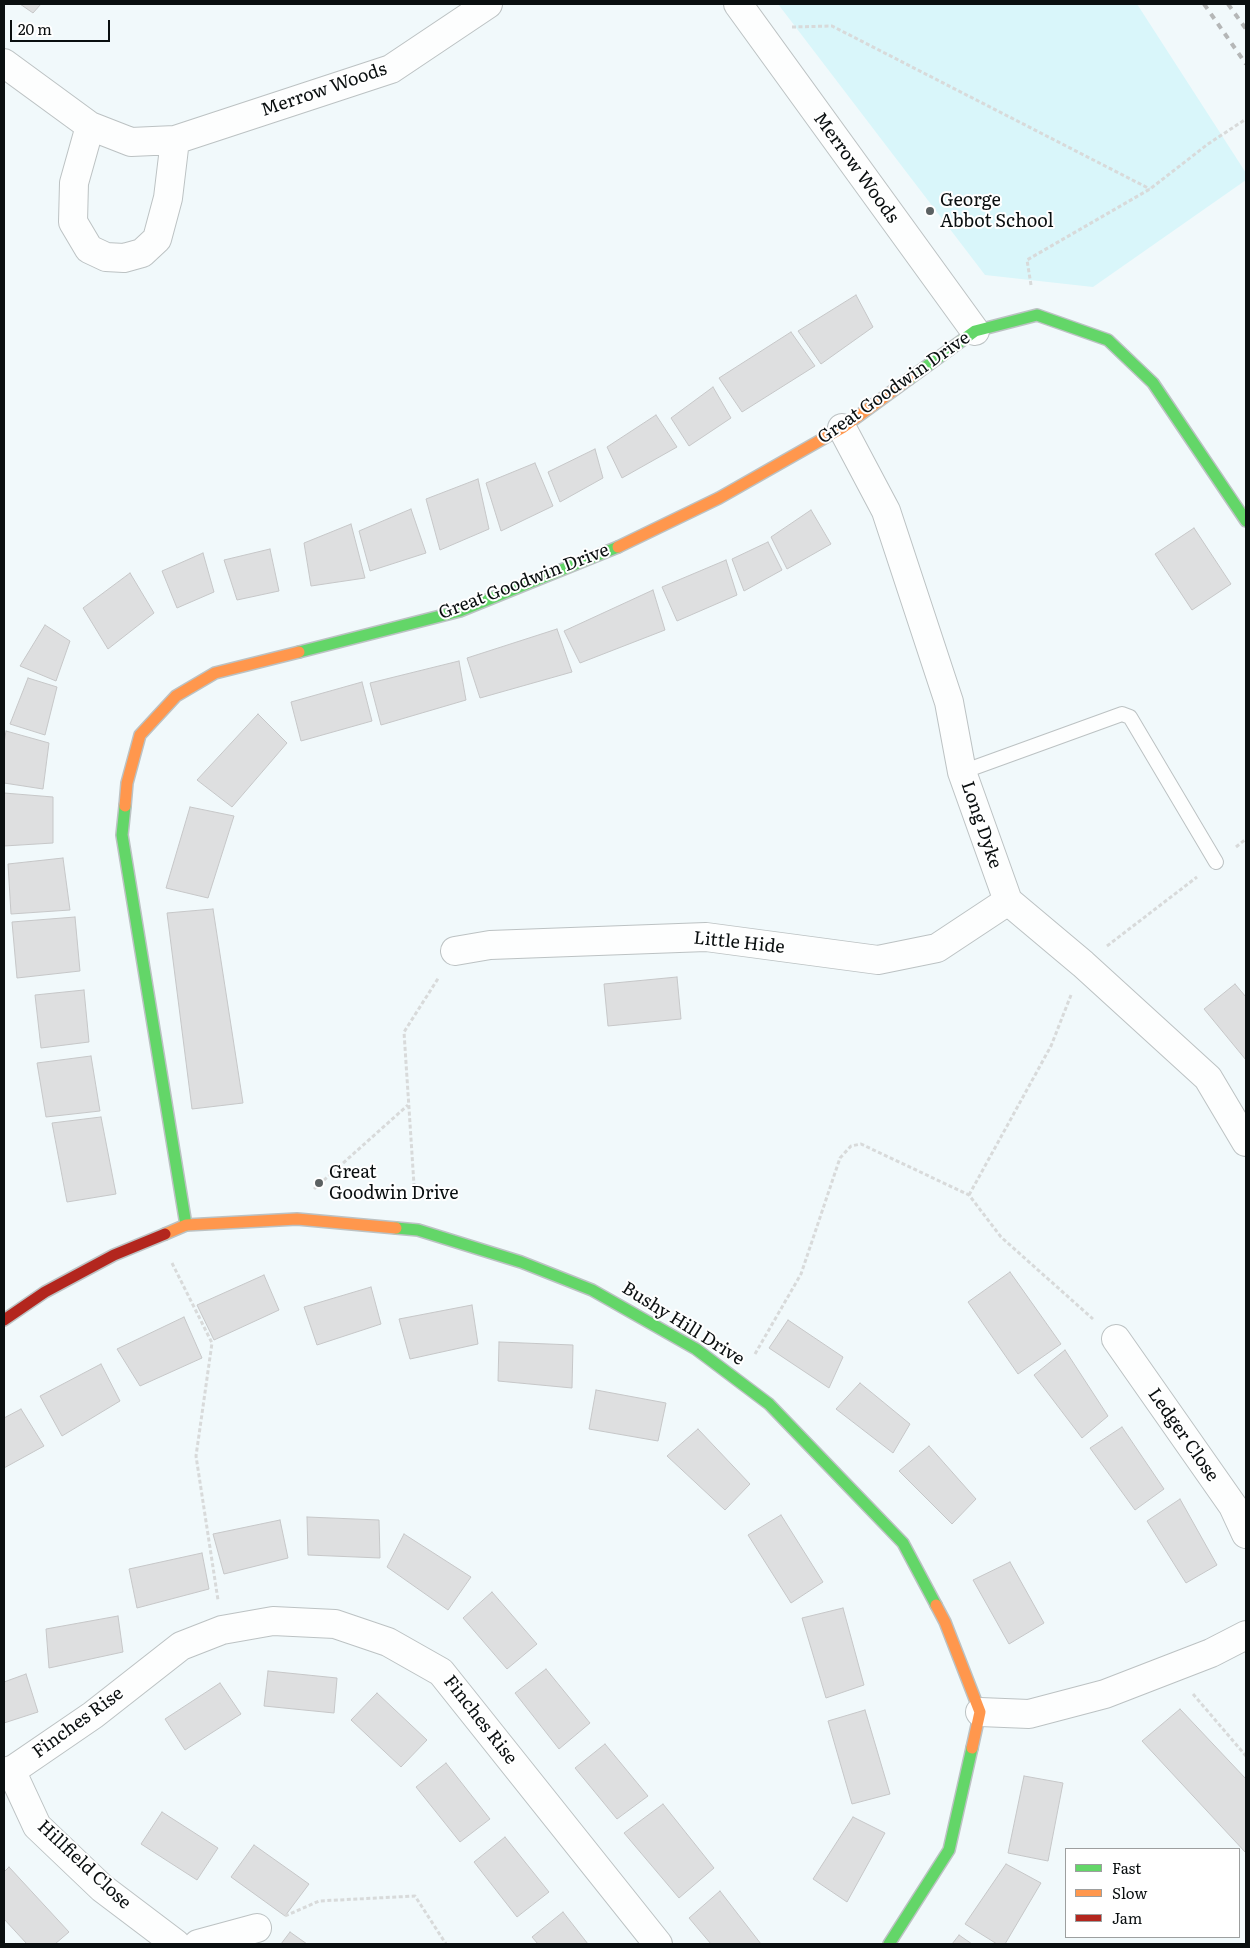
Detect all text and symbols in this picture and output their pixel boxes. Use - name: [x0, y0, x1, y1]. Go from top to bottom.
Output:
- scale bar: [12, 10, 112, 42]
- text: 20 m: [18, 17, 52, 40]
- street label: Merrow Woods: [258, 58, 390, 122]
- street label: Merrow Woods: [809, 108, 903, 228]
- place label: George Abbot School: [940, 190, 1054, 232]
- marker: George Abbot School: [924, 205, 936, 217]
- street label: Great Goodwin Drive: [814, 327, 974, 449]
- street label: Great Goodwin Drive: [436, 540, 612, 624]
- street label: Long Dyke: [956, 778, 1006, 872]
- street label: Little Hide: [692, 927, 786, 959]
- place label: Great Goodwin Drive: [329, 1162, 459, 1204]
- marker: Great Goodwin Drive: [313, 1177, 325, 1189]
- street label: Bushy Hill Drive: [618, 1278, 748, 1370]
- street label: Ledger Close: [1143, 1384, 1223, 1486]
- street label: Finches Rise: [439, 1671, 521, 1769]
- street label: Finches Rise: [28, 1683, 128, 1763]
- street label: Hillfield Close: [33, 1816, 135, 1914]
- legend: [1065, 1848, 1240, 1938]
- text: Fast: [1112, 1856, 1141, 1879]
- text: Slow: [1112, 1881, 1147, 1904]
- text: Jam: [1112, 1906, 1142, 1929]

